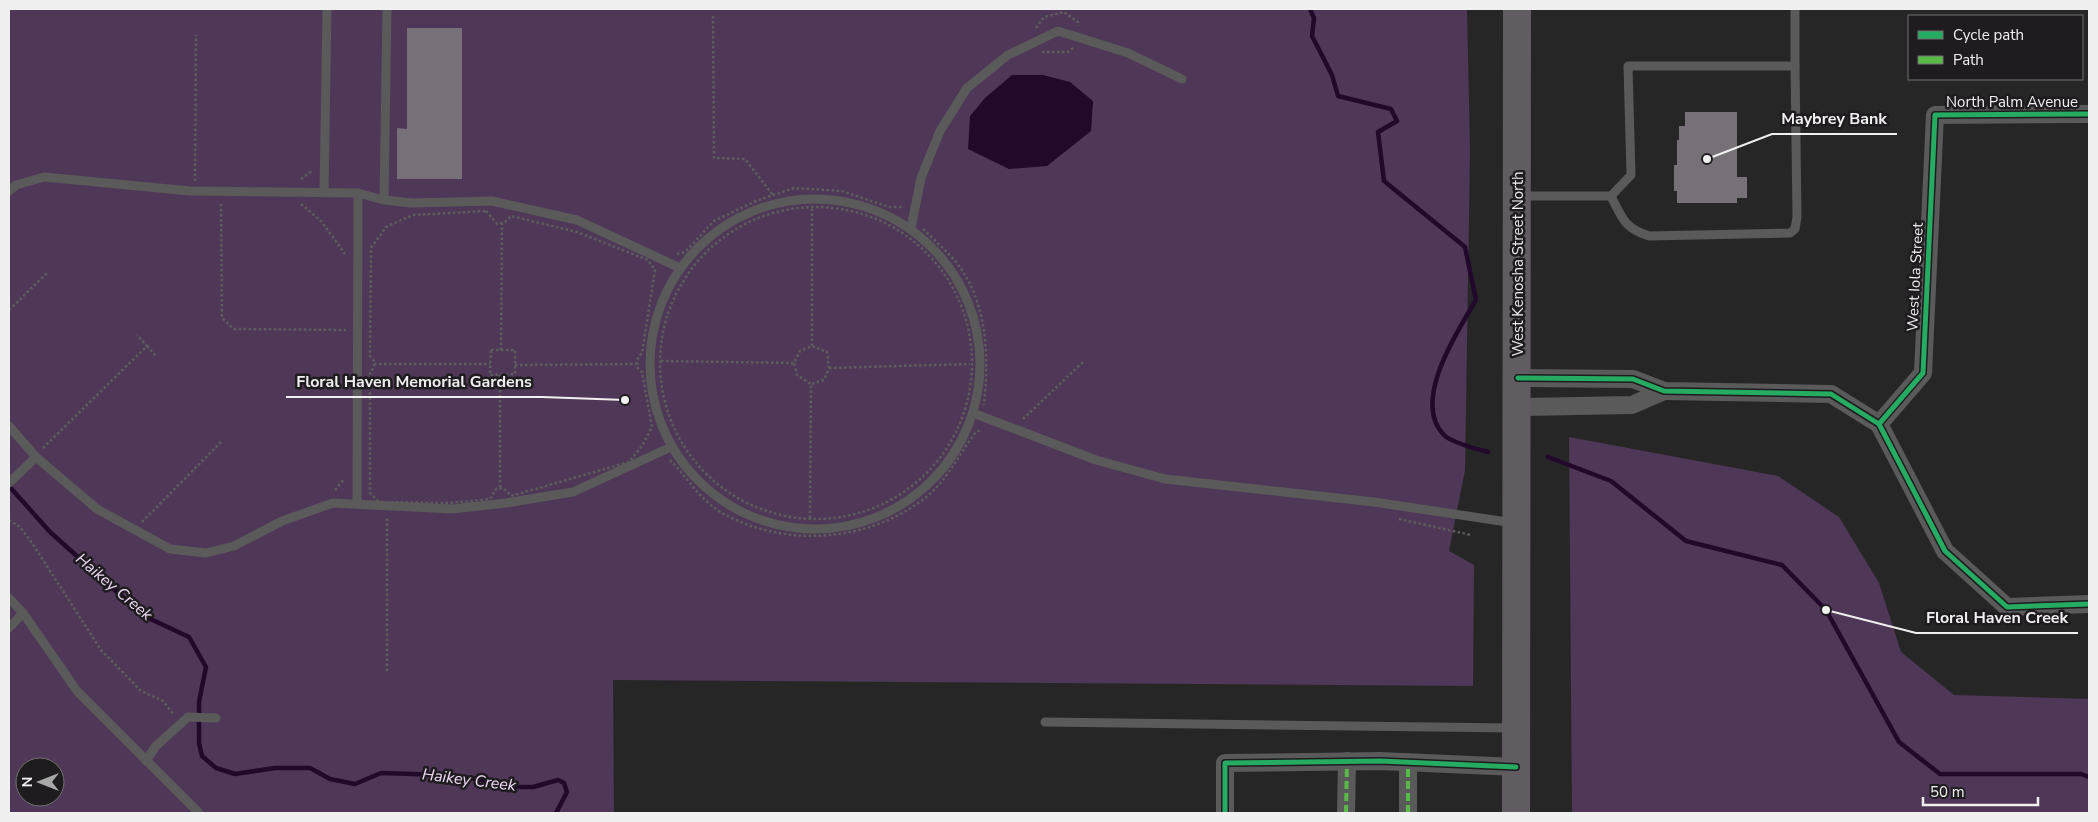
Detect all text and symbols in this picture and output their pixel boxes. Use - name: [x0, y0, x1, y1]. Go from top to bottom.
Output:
- legend: [1908, 15, 2083, 80]
- text: Cycle path: [1953, 25, 2024, 45]
- text: Path: [1953, 50, 1984, 70]
- street label: North Palm Avenue: [1946, 92, 2078, 112]
- callout: Maybrey Bank: [1772, 103, 1897, 134]
- text: Maybrey Bank: [1781, 108, 1887, 130]
- street label: West Kenosha Street North: [1508, 171, 1528, 357]
- street label: West Iola Street: [1902, 221, 1928, 332]
- callout: Floral Haven Memorial Gardens: [286, 366, 542, 397]
- text: Floral Haven Memorial Gardens: [296, 371, 532, 393]
- water label: Haikey Creek: [71, 548, 158, 626]
- callout: Floral Haven Creek: [1916, 602, 2078, 633]
- text: Floral Haven Creek: [1926, 607, 2069, 629]
- north arrow: [15, 757, 65, 807]
- water label: Haikey Creek: [421, 763, 518, 797]
- scale bar: [1923, 774, 2038, 806]
- text: N: [18, 777, 37, 787]
- text: 50 m: [1930, 782, 1965, 802]

